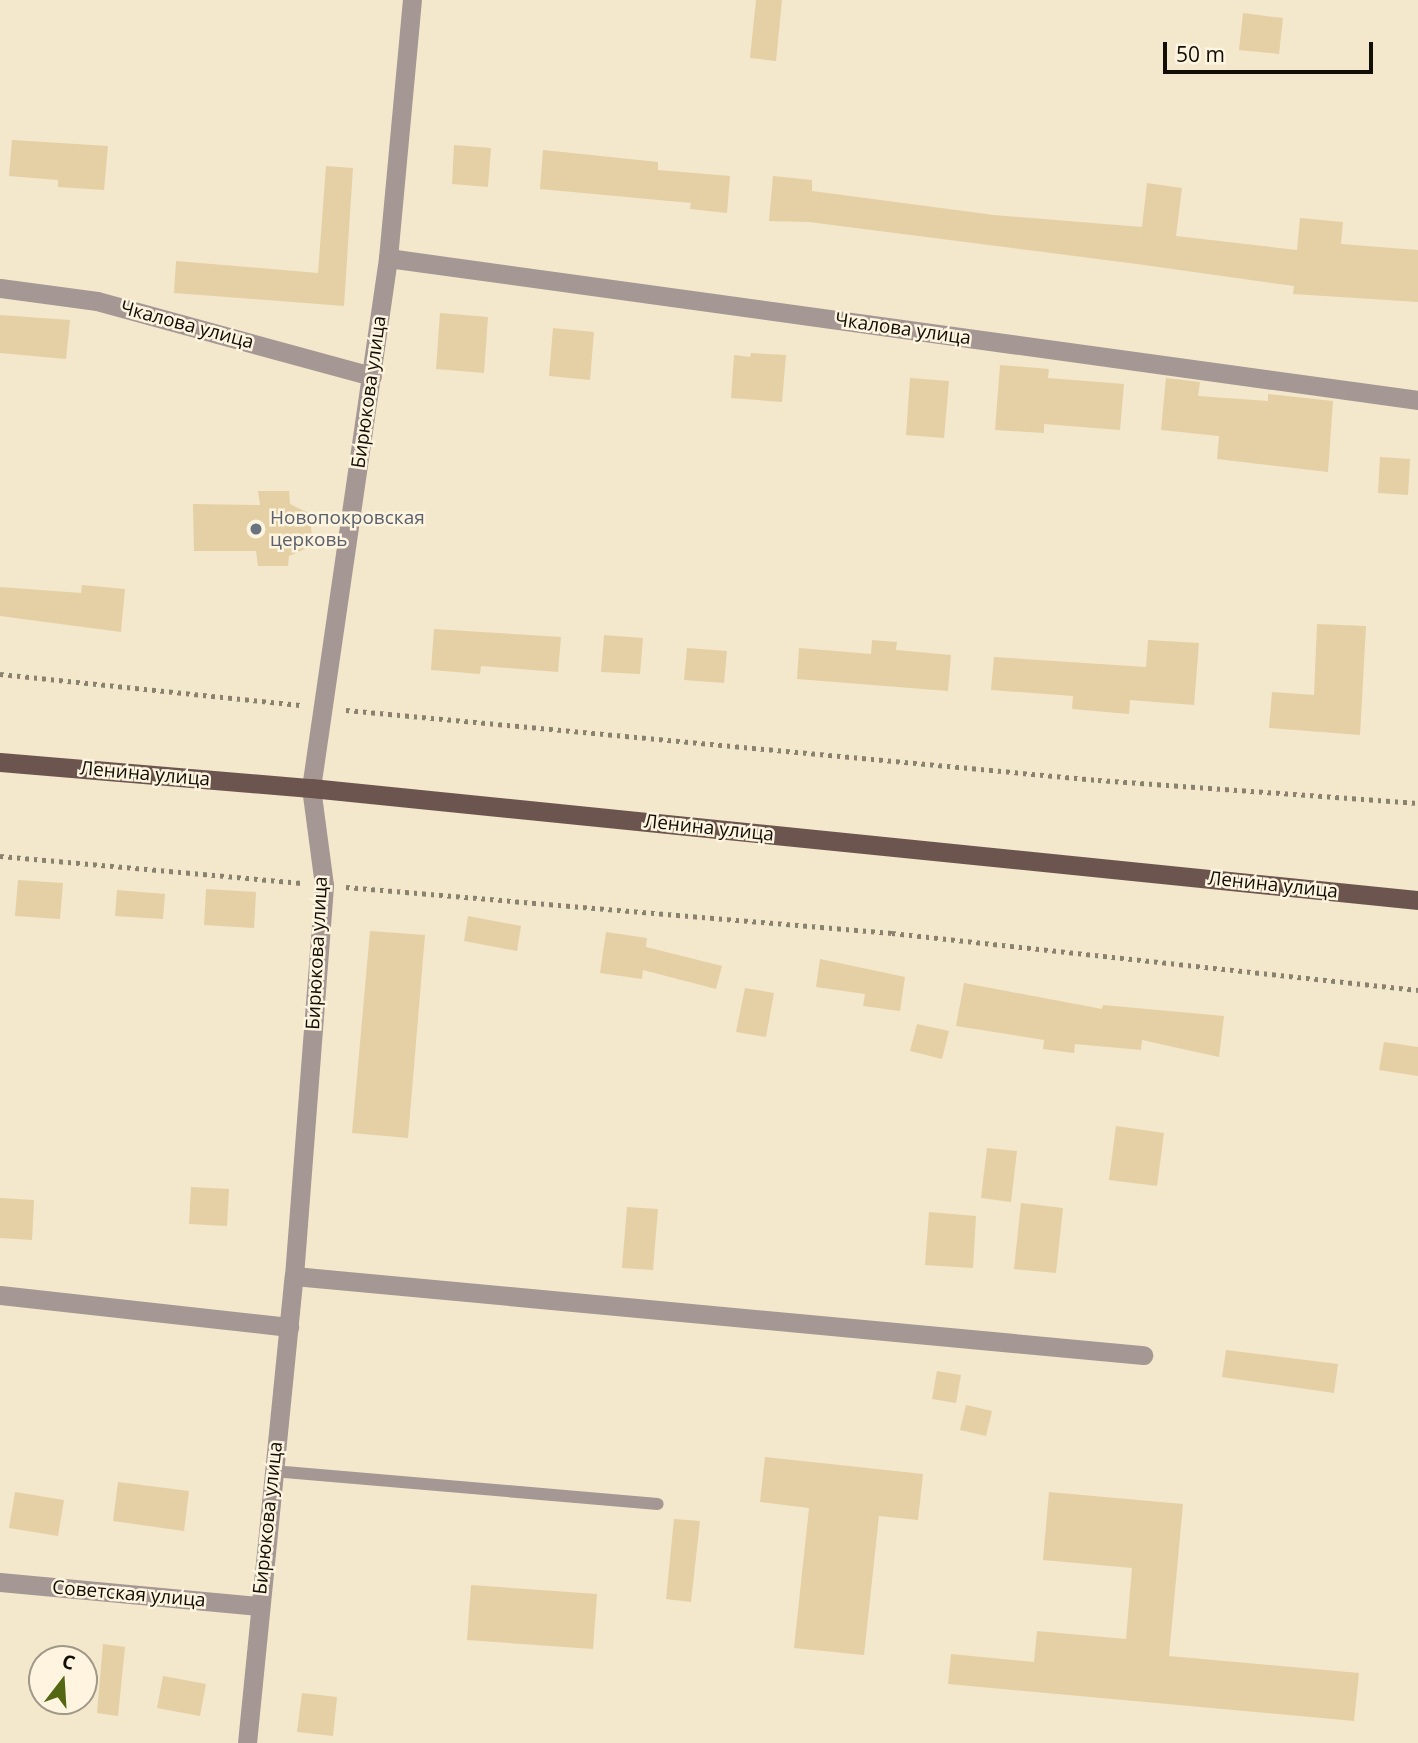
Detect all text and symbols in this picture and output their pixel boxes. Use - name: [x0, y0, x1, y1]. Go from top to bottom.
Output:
- scale bar: [1166, 28, 1376, 72]
- text: 50 m: [1176, 40, 1225, 68]
- street label: Чкалова улица: [118, 296, 256, 354]
- street label: Чкалова улица: [833, 308, 973, 350]
- street label: Бирюкова улица: [347, 314, 391, 470]
- place label: Новопокровская церковь: [270, 507, 425, 551]
- marker: Новопокровская церковь: [248, 521, 264, 537]
- street label: Ленина улица: [79, 757, 211, 791]
- street label: Ленина улица: [643, 810, 775, 846]
- street label: Ленина улица: [1207, 867, 1339, 903]
- street label: Бирюкова улица: [302, 876, 332, 1030]
- street label: Бирюкова улица: [249, 1440, 287, 1596]
- street label: Советская улица: [51, 1576, 207, 1612]
- north arrow: [28, 1645, 98, 1715]
- text: С: [59, 1648, 78, 1676]

